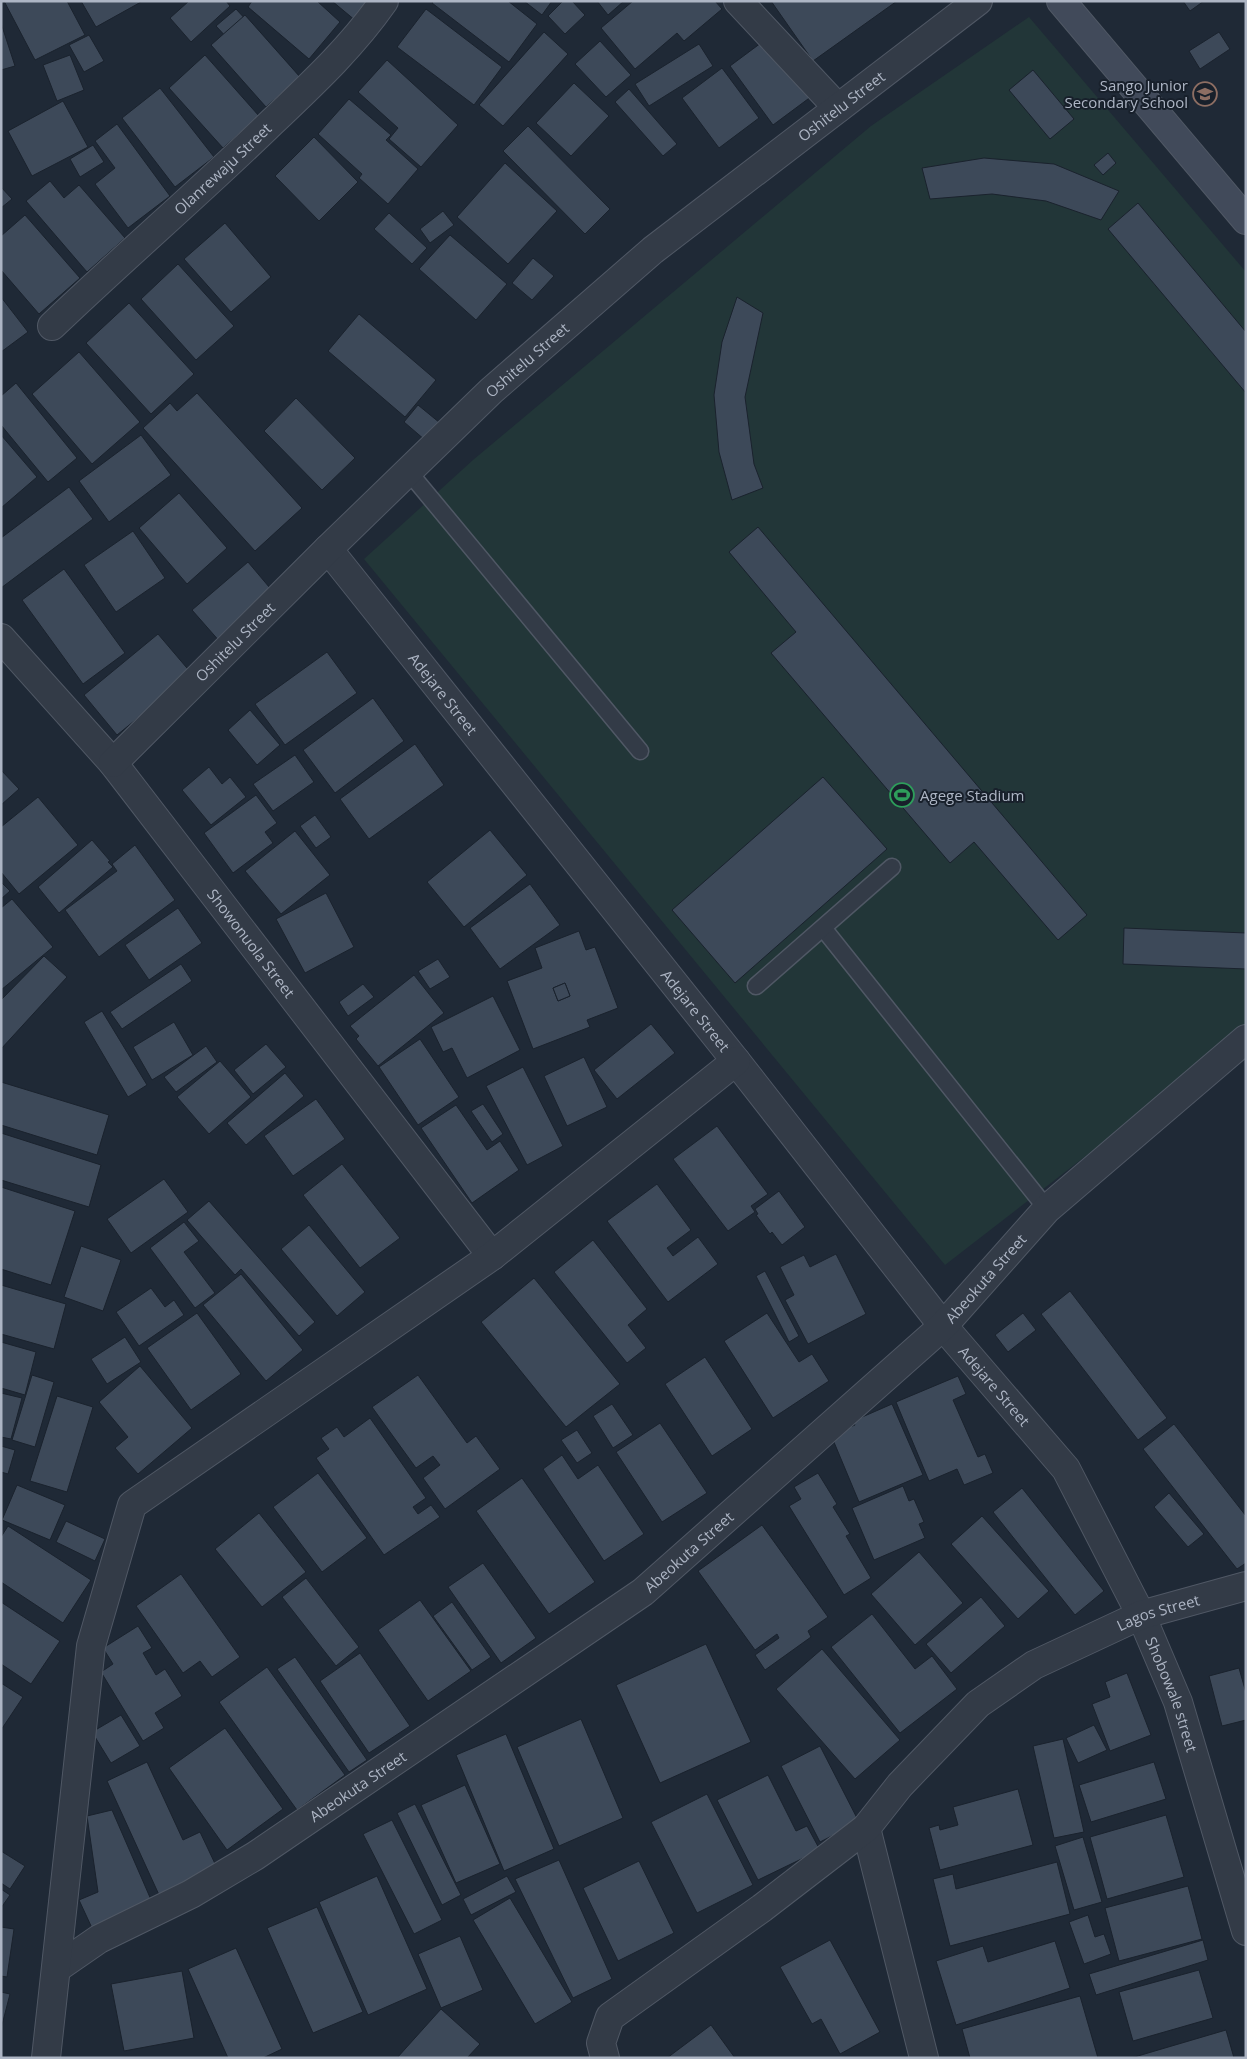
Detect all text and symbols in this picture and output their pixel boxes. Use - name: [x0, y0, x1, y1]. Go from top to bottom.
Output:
- street label: Oshitelu Street: [793, 66, 889, 146]
- place label: Sango Junior Secondary School: [1064, 75, 1188, 112]
- school or university icon: Sango Junior Secondary School: [1192, 81, 1218, 107]
- street label: Olanrewaju Street: [169, 118, 276, 219]
- street label: Oshitelu Street: [481, 318, 573, 402]
- street label: Oshitelu Street: [191, 598, 279, 686]
- street label: Adejare Street: [404, 648, 482, 739]
- sports icon: Agege Stadium: [889, 782, 915, 808]
- place label: Agege Stadium: [920, 785, 1024, 805]
- street label: Showonuola Street: [203, 884, 300, 1002]
- street label: Adejare Street: [657, 965, 735, 1056]
- street label: Abeokuta Street: [940, 1229, 1030, 1327]
- street label: Adejare Street: [954, 1342, 1035, 1430]
- street label: Abeokuta Street: [640, 1507, 737, 1597]
- street label: Lagos Street: [1113, 1589, 1202, 1635]
- street label: Shobowale street: [1141, 1634, 1202, 1754]
- street label: Abeokuta Street: [305, 1746, 410, 1826]

